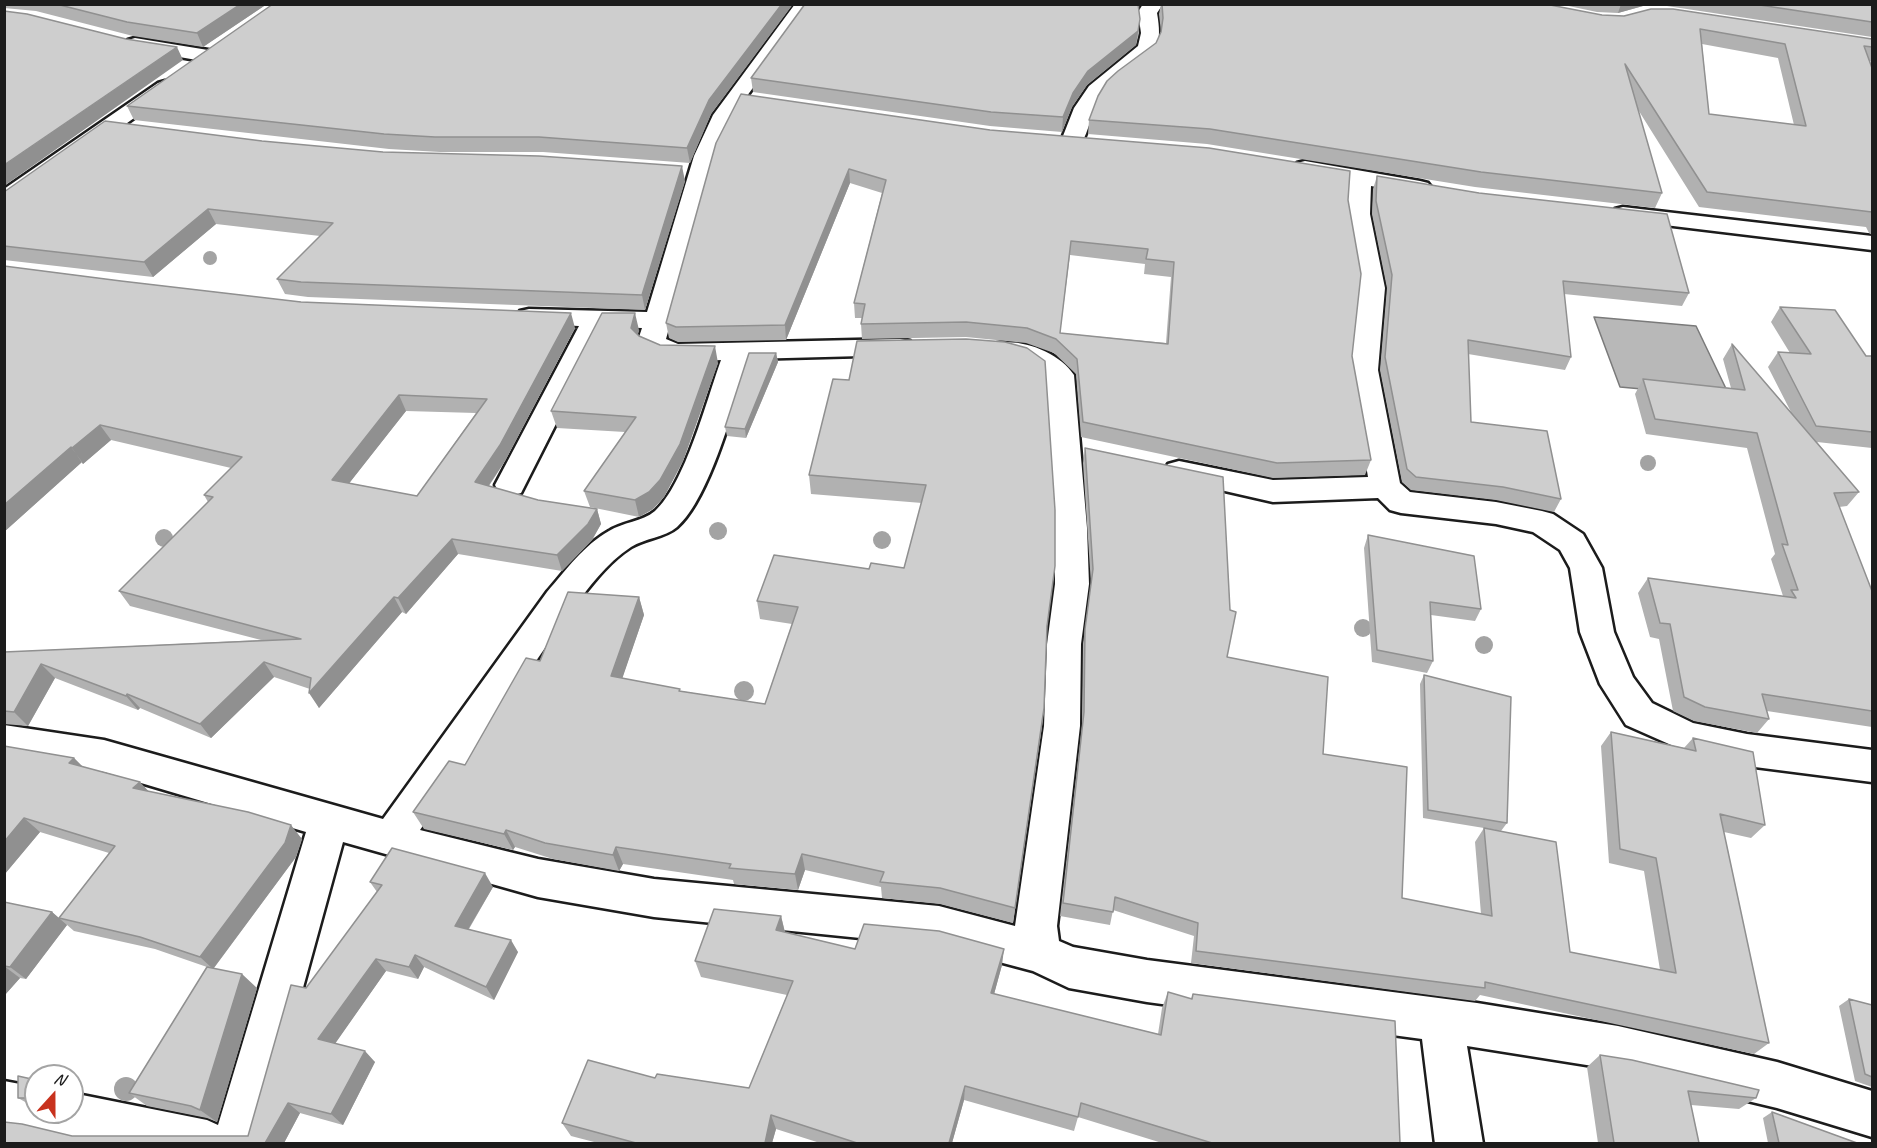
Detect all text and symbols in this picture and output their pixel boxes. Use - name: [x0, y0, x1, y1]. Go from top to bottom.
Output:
- north arrow: [24, 1064, 84, 1124]
- text: N: [52, 1068, 68, 1090]

